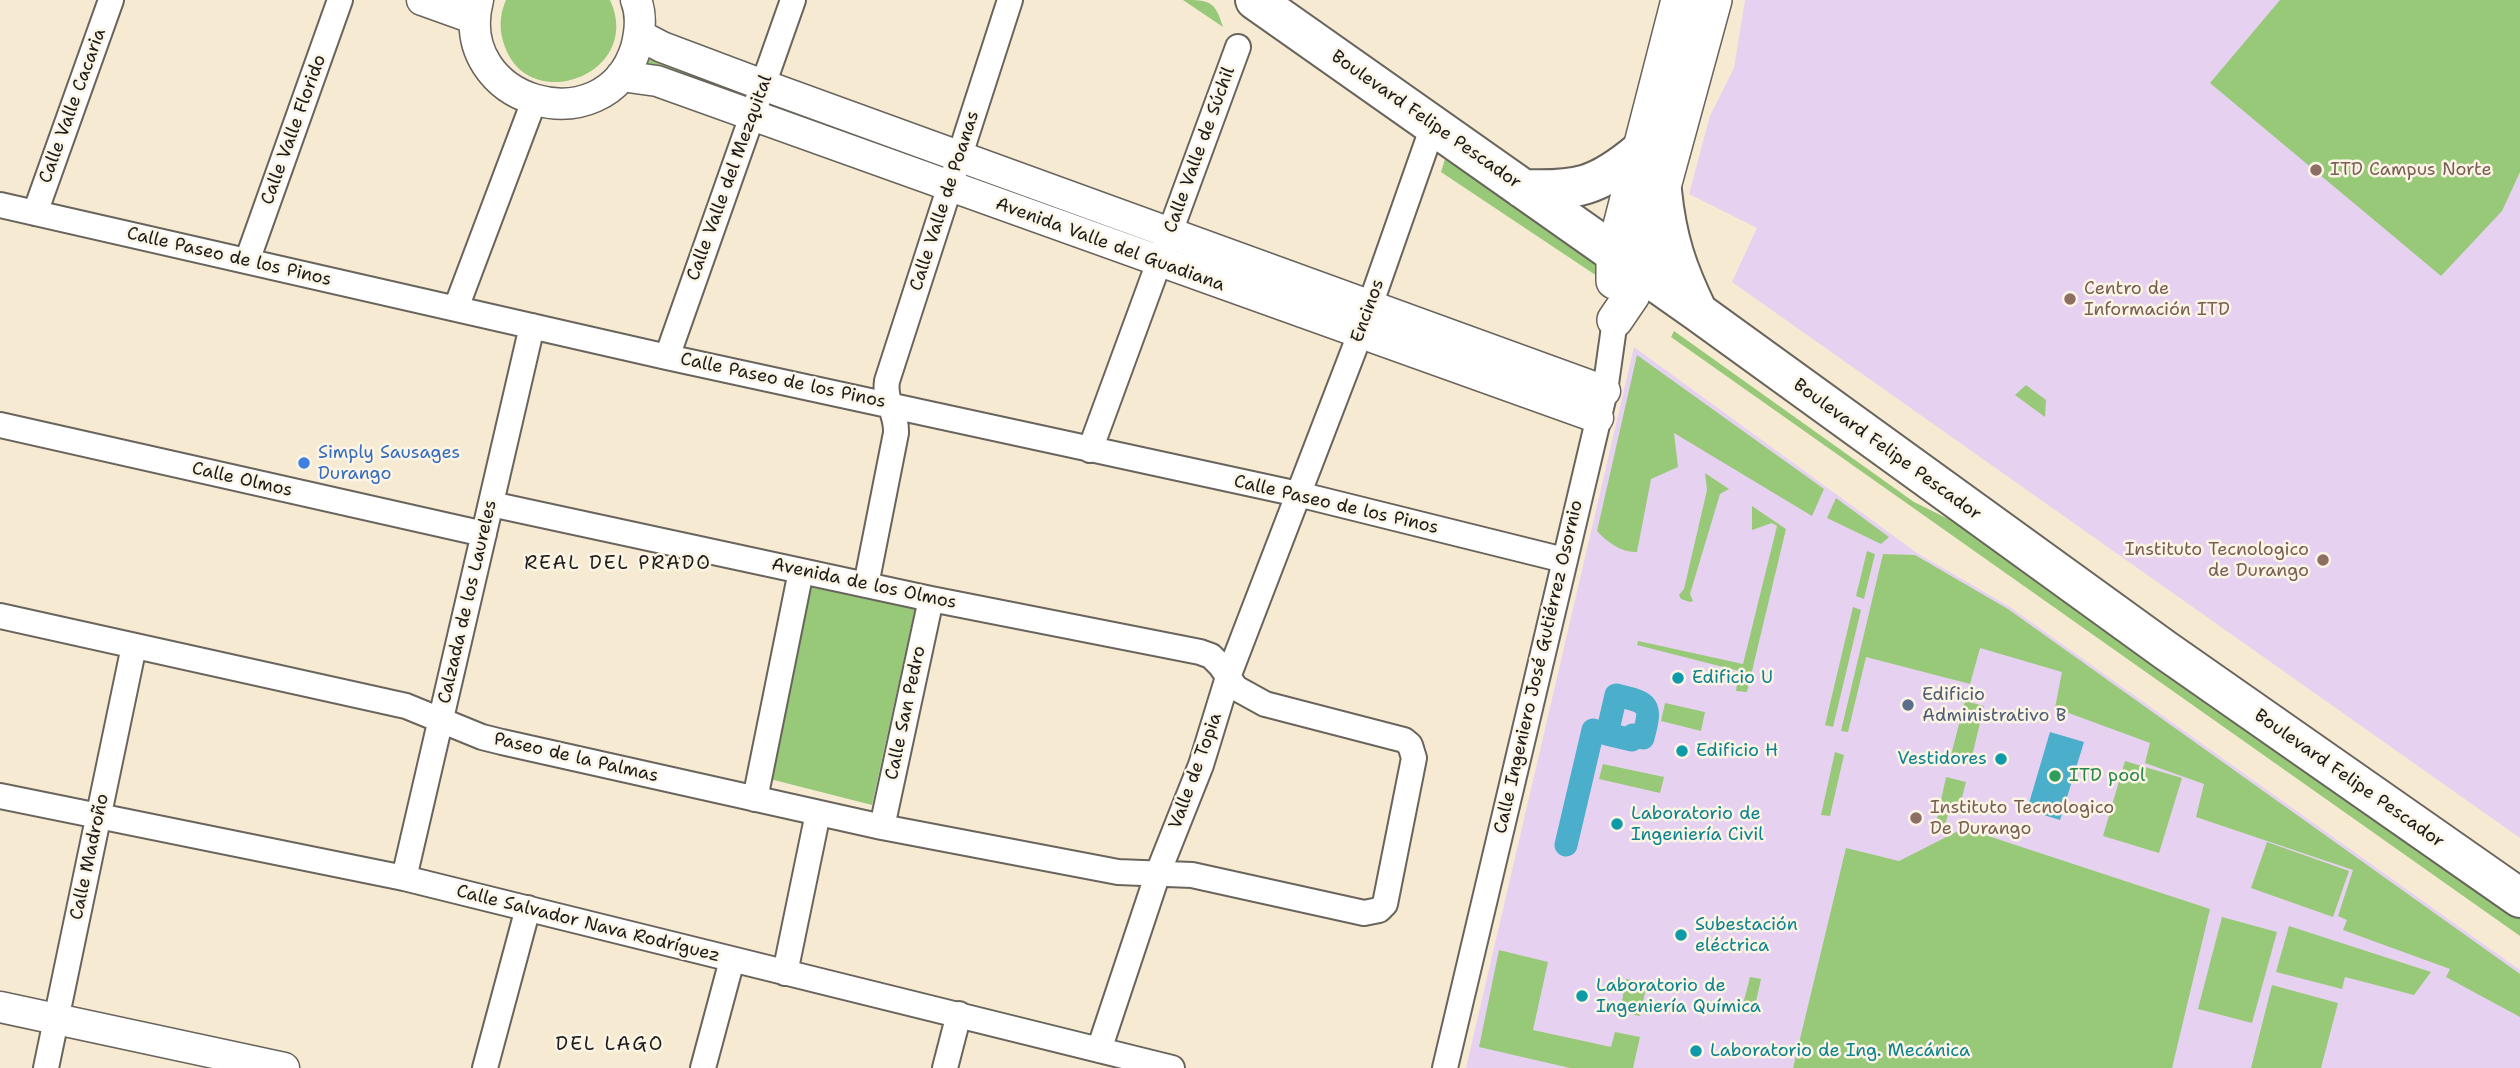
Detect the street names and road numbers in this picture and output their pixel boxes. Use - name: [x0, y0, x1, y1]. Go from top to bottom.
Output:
- street label: Calle Valle Cacaria: [35, 26, 111, 186]
- street label: Boulevard Felipe Pescador: [1327, 46, 1525, 194]
- street label: Calle Valle Florido: [257, 52, 331, 208]
- street label: Calle Valle de Súchil: [1160, 64, 1240, 236]
- street label: Calle Valle del Mezquital: [683, 72, 777, 284]
- street label: Calle Valle de Poanas: [906, 108, 984, 294]
- street label: Avenida Valle del Guadiana: [992, 193, 1228, 297]
- street label: Calle Paseo de los Pinos: [125, 223, 333, 291]
- street label: Encinos: [1347, 276, 1389, 346]
- street label: Calle Paseo de los Pinos: [678, 349, 888, 413]
- street label: Boulevard Felipe Pescador: [1789, 374, 1985, 526]
- street label: Calle Olmos: [190, 458, 294, 502]
- street label: Calle Paseo de los Pinos: [1232, 471, 1440, 539]
- street label: Calzada de los Laureles: [434, 498, 502, 706]
- street label: Calle Ingeniero José Gutiérrez Osornio: [1490, 498, 1588, 836]
- street label: Avenida de los Olmos: [769, 554, 959, 614]
- street label: Calle San Pedro: [881, 644, 931, 782]
- street label: Boulevard Felipe Pescador: [2250, 705, 2448, 853]
- street label: Valle de Topia: [1165, 710, 1227, 832]
- street label: Paseo de la Palmas: [492, 729, 660, 787]
- street label: Calle Madroño: [66, 792, 114, 922]
- street label: Calle Salvador Nava Rodríguez: [454, 881, 722, 967]

